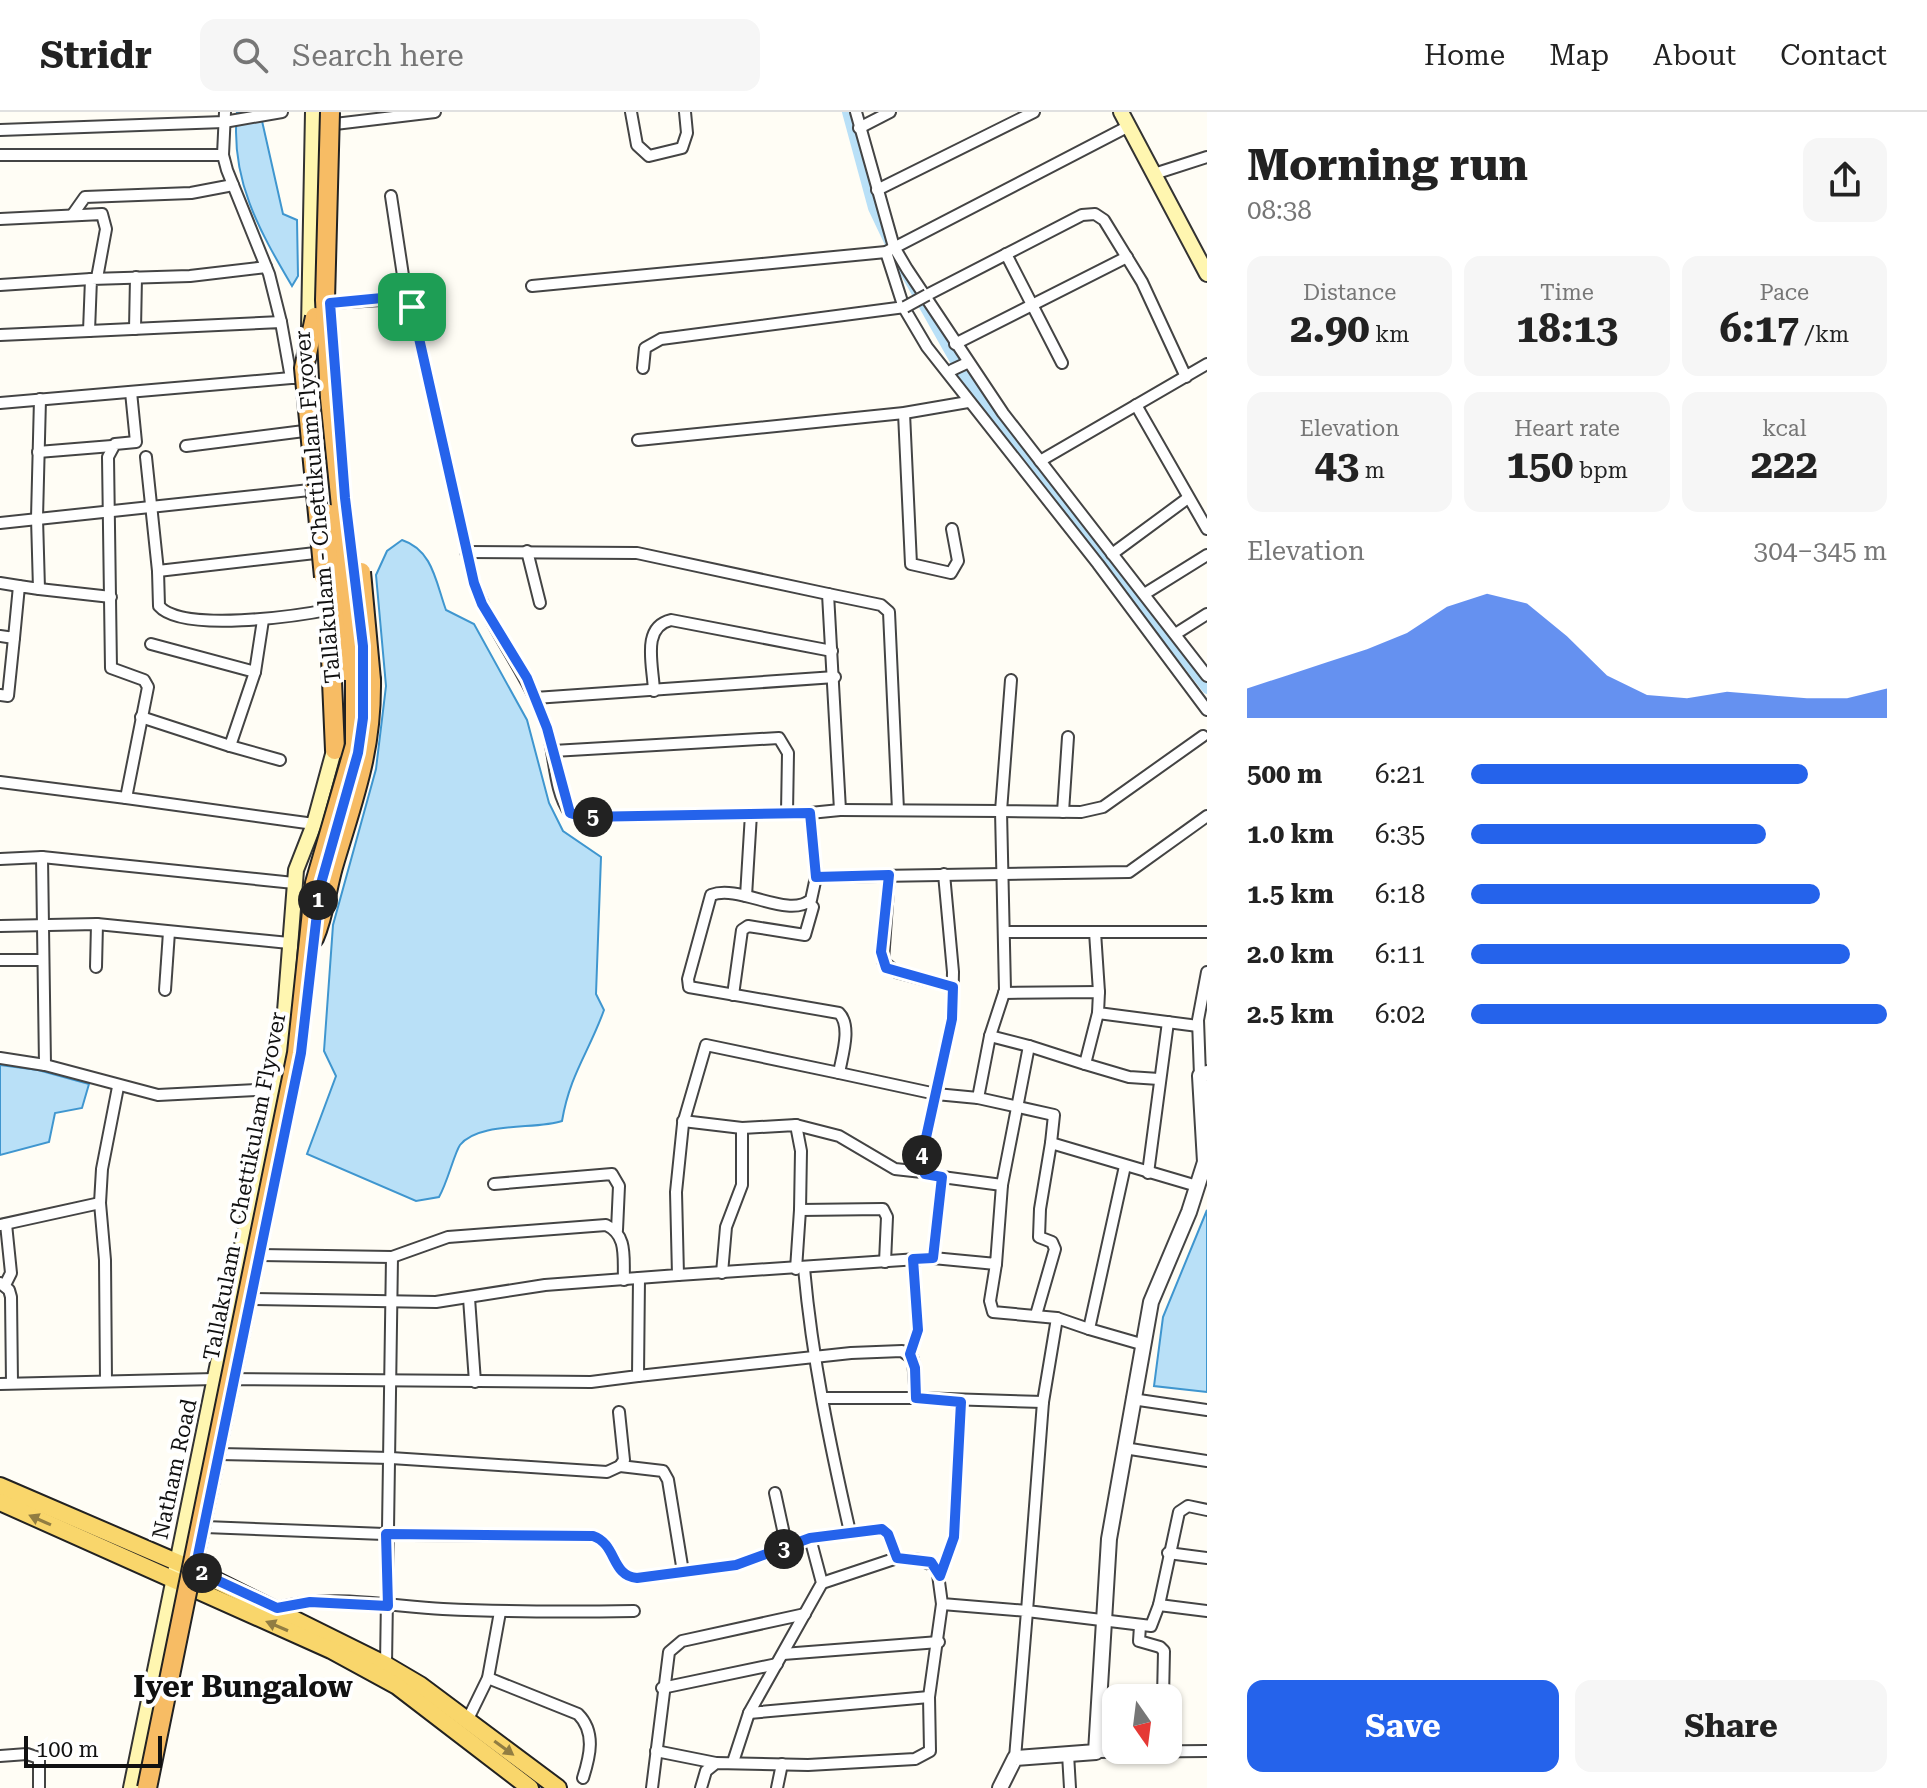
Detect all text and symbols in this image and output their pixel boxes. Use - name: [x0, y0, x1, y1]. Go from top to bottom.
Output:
- search box: [200, 19, 760, 91]
- text: Stridr: [40, 33, 152, 77]
- icon: search: [228, 33, 272, 77]
- text: Search here: [292, 38, 464, 73]
- text: Home: [1424, 39, 1505, 72]
- text: Map: [1549, 39, 1609, 72]
- text: About: [1653, 39, 1736, 72]
- text: Contact: [1780, 39, 1887, 72]
- button: share: [1803, 138, 1887, 222]
- text: Morning run: [1247, 139, 1528, 191]
- text: 08:38: [1247, 195, 1312, 225]
- pin: [378, 273, 446, 341]
- text: Distance: [1303, 280, 1396, 305]
- text: Time: [1540, 280, 1594, 305]
- text: Pace: [1760, 280, 1809, 305]
- icon: arrive: [390, 285, 434, 329]
- text: 2.90: [1290, 305, 1370, 352]
- text: 18:13: [1516, 305, 1618, 352]
- text: 6:17: [1719, 305, 1799, 352]
- text: km: [1370, 322, 1409, 347]
- text: /km: [1799, 322, 1849, 347]
- street label: Tallakulam - Chettikulam Flyover: [290, 329, 345, 685]
- text: Elevation: [1300, 416, 1400, 441]
- text: Heart rate: [1514, 416, 1620, 441]
- text: kcal: [1762, 416, 1806, 441]
- text: 43: [1314, 441, 1359, 488]
- text: 150: [1506, 441, 1573, 488]
- text: 222: [1751, 441, 1818, 488]
- text: m: [1359, 458, 1385, 483]
- text: bpm: [1573, 458, 1628, 483]
- text: Elevation: [1247, 536, 1365, 566]
- text: 304–345 m: [1754, 536, 1887, 566]
- text: 500 m: [1247, 759, 1322, 789]
- text: 6:21: [1375, 759, 1425, 789]
- pin: 5: [573, 797, 613, 837]
- text: 5: [587, 804, 599, 829]
- text: 1.0 km: [1247, 819, 1334, 849]
- text: 6:35: [1375, 819, 1425, 849]
- text: 1.5 km: [1247, 879, 1334, 909]
- text: 6:18: [1375, 879, 1425, 909]
- pin: 1: [298, 880, 338, 920]
- text: 1: [312, 887, 324, 912]
- text: 2.0 km: [1247, 939, 1334, 969]
- text: 6:11: [1375, 939, 1425, 969]
- text: 2.5 km: [1247, 999, 1334, 1029]
- text: 6:02: [1375, 999, 1425, 1029]
- street label: Tallakulam - Chettikulam Flyover: [198, 1010, 291, 1362]
- pin: 4: [902, 1135, 942, 1175]
- text: 4: [916, 1142, 928, 1167]
- street label: Natham Road: [147, 1397, 202, 1542]
- one-way arrow: [28, 1513, 52, 1527]
- pin: 3: [764, 1529, 804, 1569]
- text: 3: [778, 1536, 790, 1561]
- pin: 2: [182, 1553, 222, 1593]
- text: 2: [196, 1560, 208, 1585]
- one-way arrow: [265, 1620, 289, 1633]
- district label: Iyer Bungalow: [133, 1669, 353, 1704]
- button: Save: [1247, 1680, 1559, 1772]
- button: Share: [1575, 1680, 1887, 1772]
- north arrow: [1102, 1684, 1182, 1764]
- map controls: [1102, 1684, 1182, 1764]
- scale bar: [24, 1732, 162, 1768]
- text: 100 m: [36, 1737, 99, 1762]
- one-way arrow: [493, 1740, 515, 1756]

